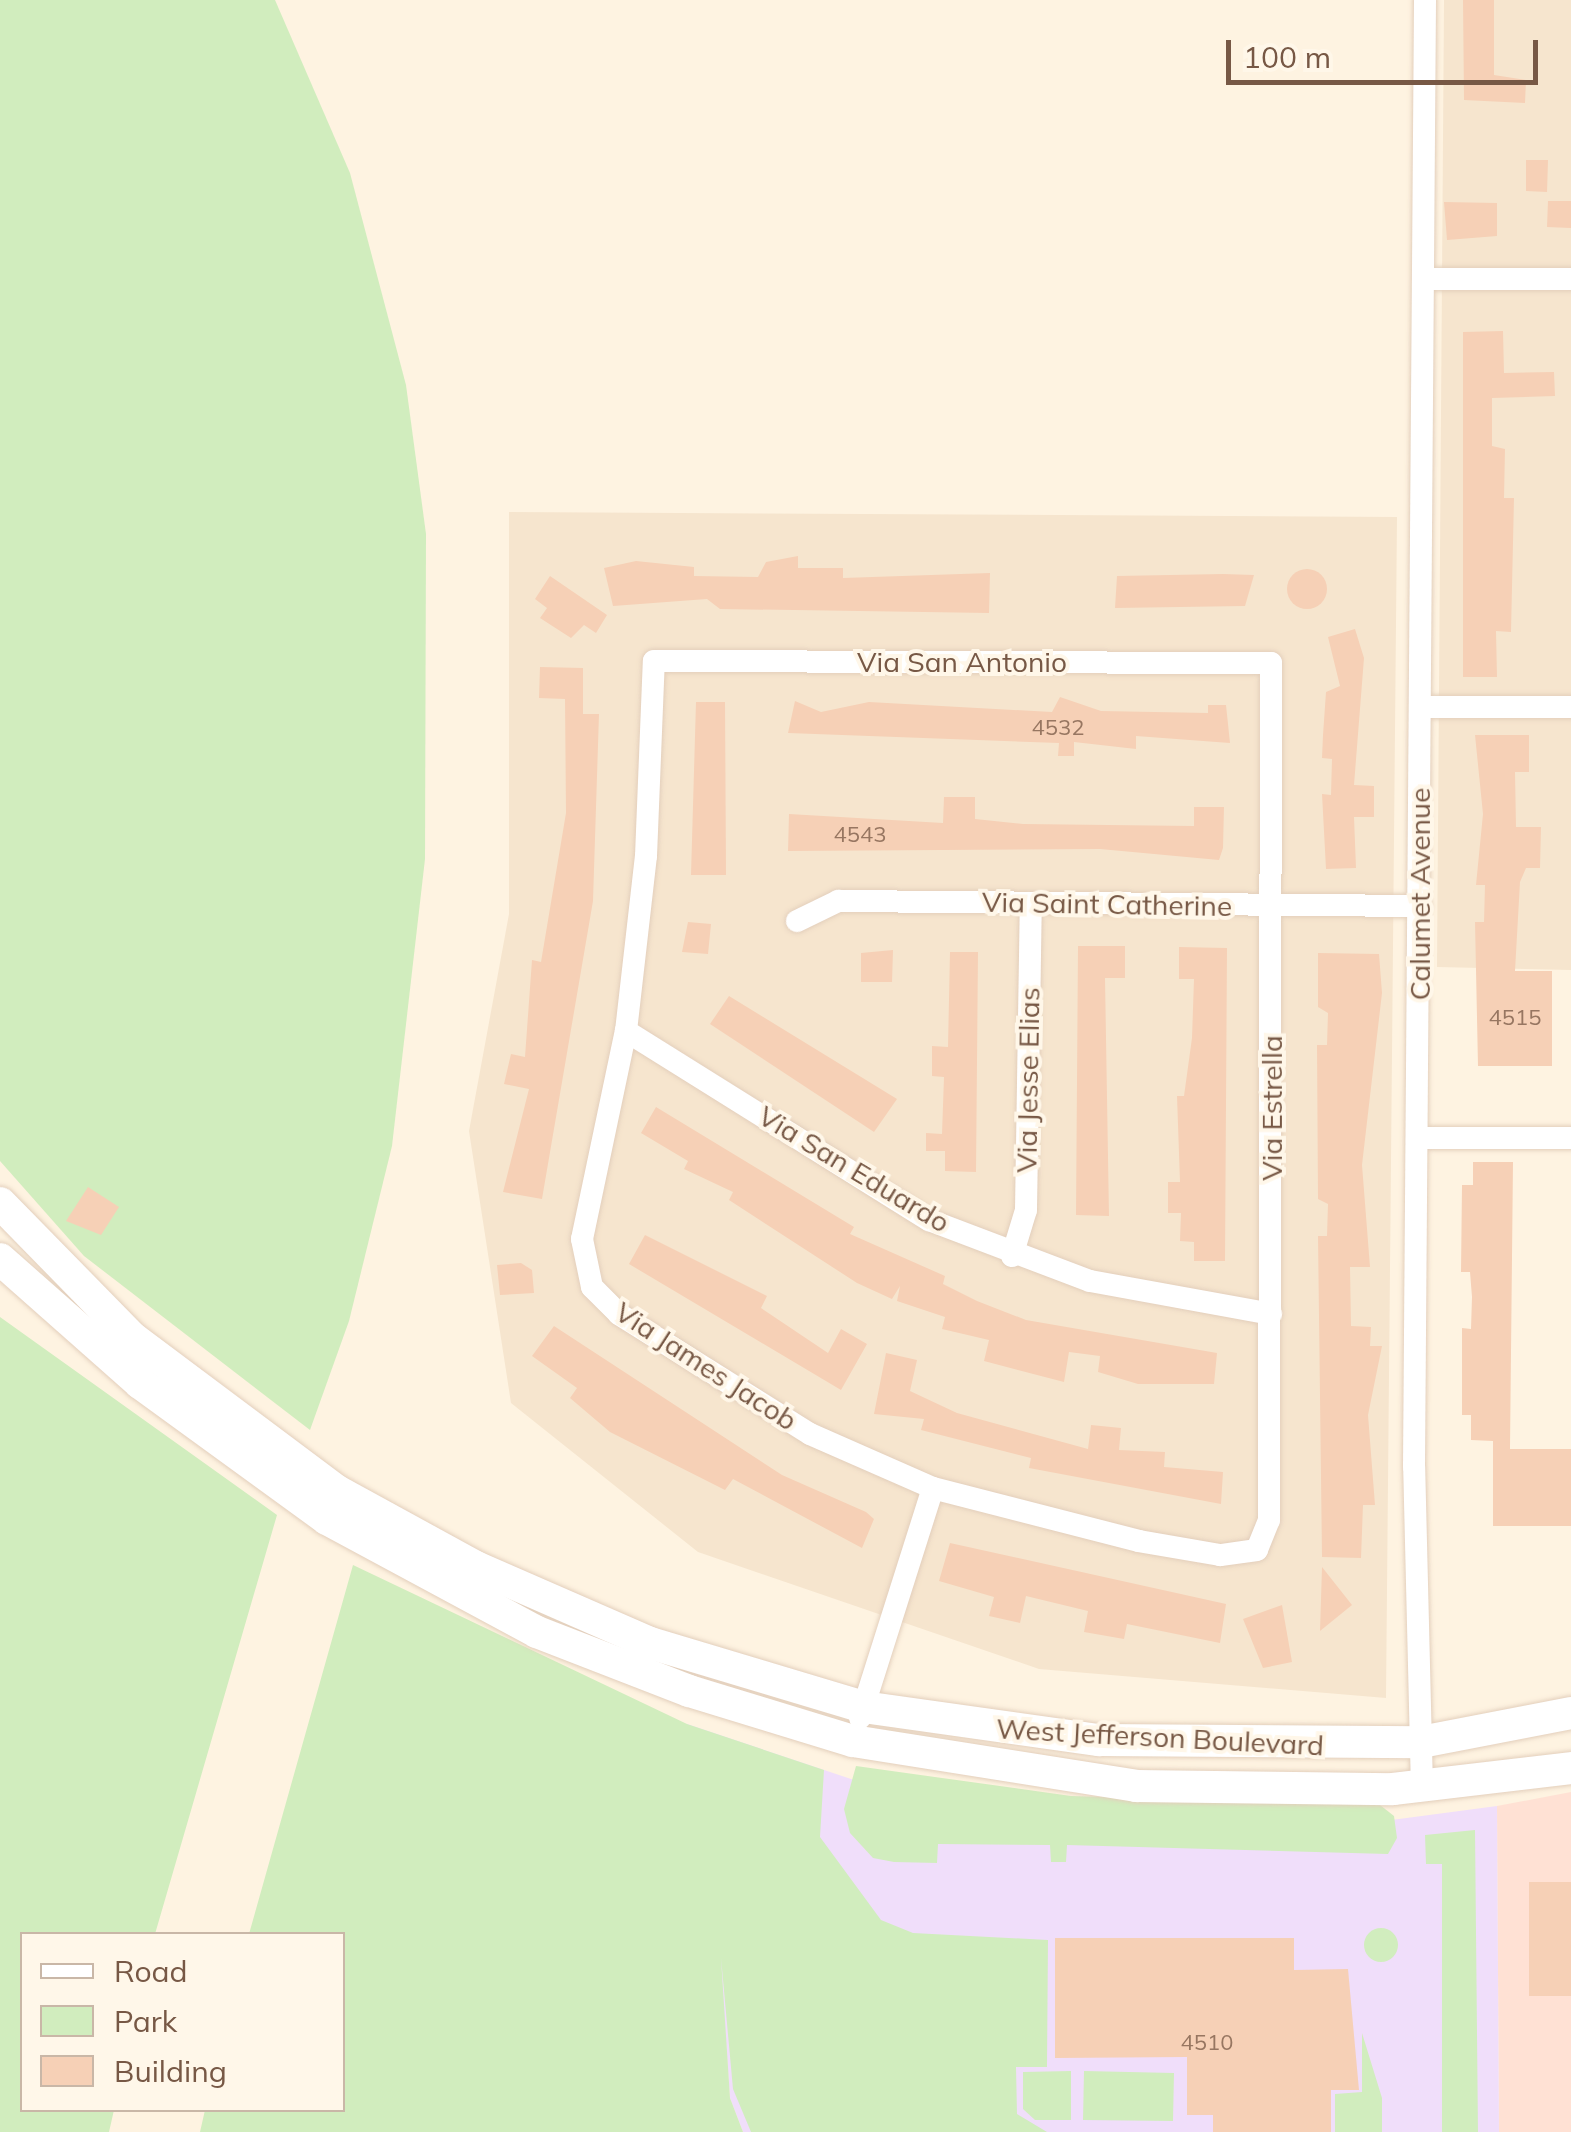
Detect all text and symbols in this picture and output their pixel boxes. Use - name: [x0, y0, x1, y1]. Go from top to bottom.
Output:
- scale bar: [1231, 20, 1544, 82]
- text: 100 m: [1243, 38, 1331, 76]
- street label: Via San Antonio: [857, 645, 1067, 679]
- house number: 4532: [1032, 715, 1084, 741]
- street label: Calumet Avenue: [1403, 788, 1437, 1000]
- house number: 4543: [834, 822, 886, 848]
- street label: Via Saint Catherine: [982, 885, 1232, 923]
- street label: Via Jesse Elias: [1010, 987, 1046, 1173]
- house number: 4515: [1489, 1005, 1541, 1031]
- street label: Via Estrella: [1255, 1035, 1289, 1181]
- street label: Via San Eduardo: [752, 1099, 956, 1239]
- street label: Via James Jacob: [609, 1295, 803, 1437]
- street label: West Jefferson Boulevard: [995, 1712, 1325, 1762]
- legend: [20, 1932, 345, 2112]
- text: Road: [114, 1952, 188, 1990]
- text: Park: [114, 2002, 177, 2040]
- house number: 4510: [1181, 2030, 1233, 2056]
- text: Building: [114, 2052, 227, 2090]

